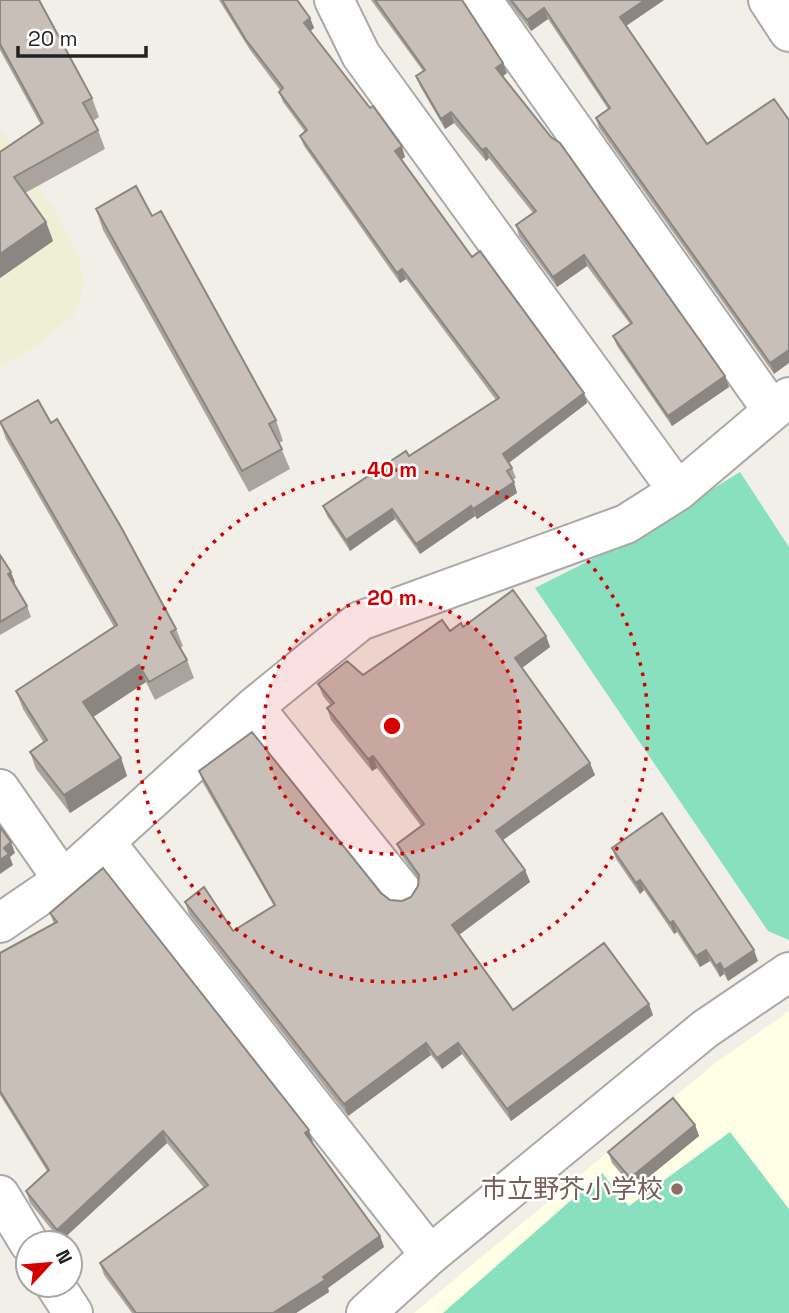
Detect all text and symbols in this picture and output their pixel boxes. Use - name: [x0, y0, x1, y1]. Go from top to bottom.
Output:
- scale bar: [18, 14, 145, 58]
- text: 20 m: [28, 25, 78, 52]
- text: 40 m: [367, 456, 417, 483]
- text: 20 m: [367, 584, 417, 611]
- centre of rings: [380, 714, 404, 738]
- place label: 市立野芥小学校: [481, 1172, 663, 1206]
- marker: 市立野芥小学校: [669, 1181, 685, 1197]
- north arrow: [14, 1229, 84, 1299]
- text: N: [50, 1246, 78, 1268]

